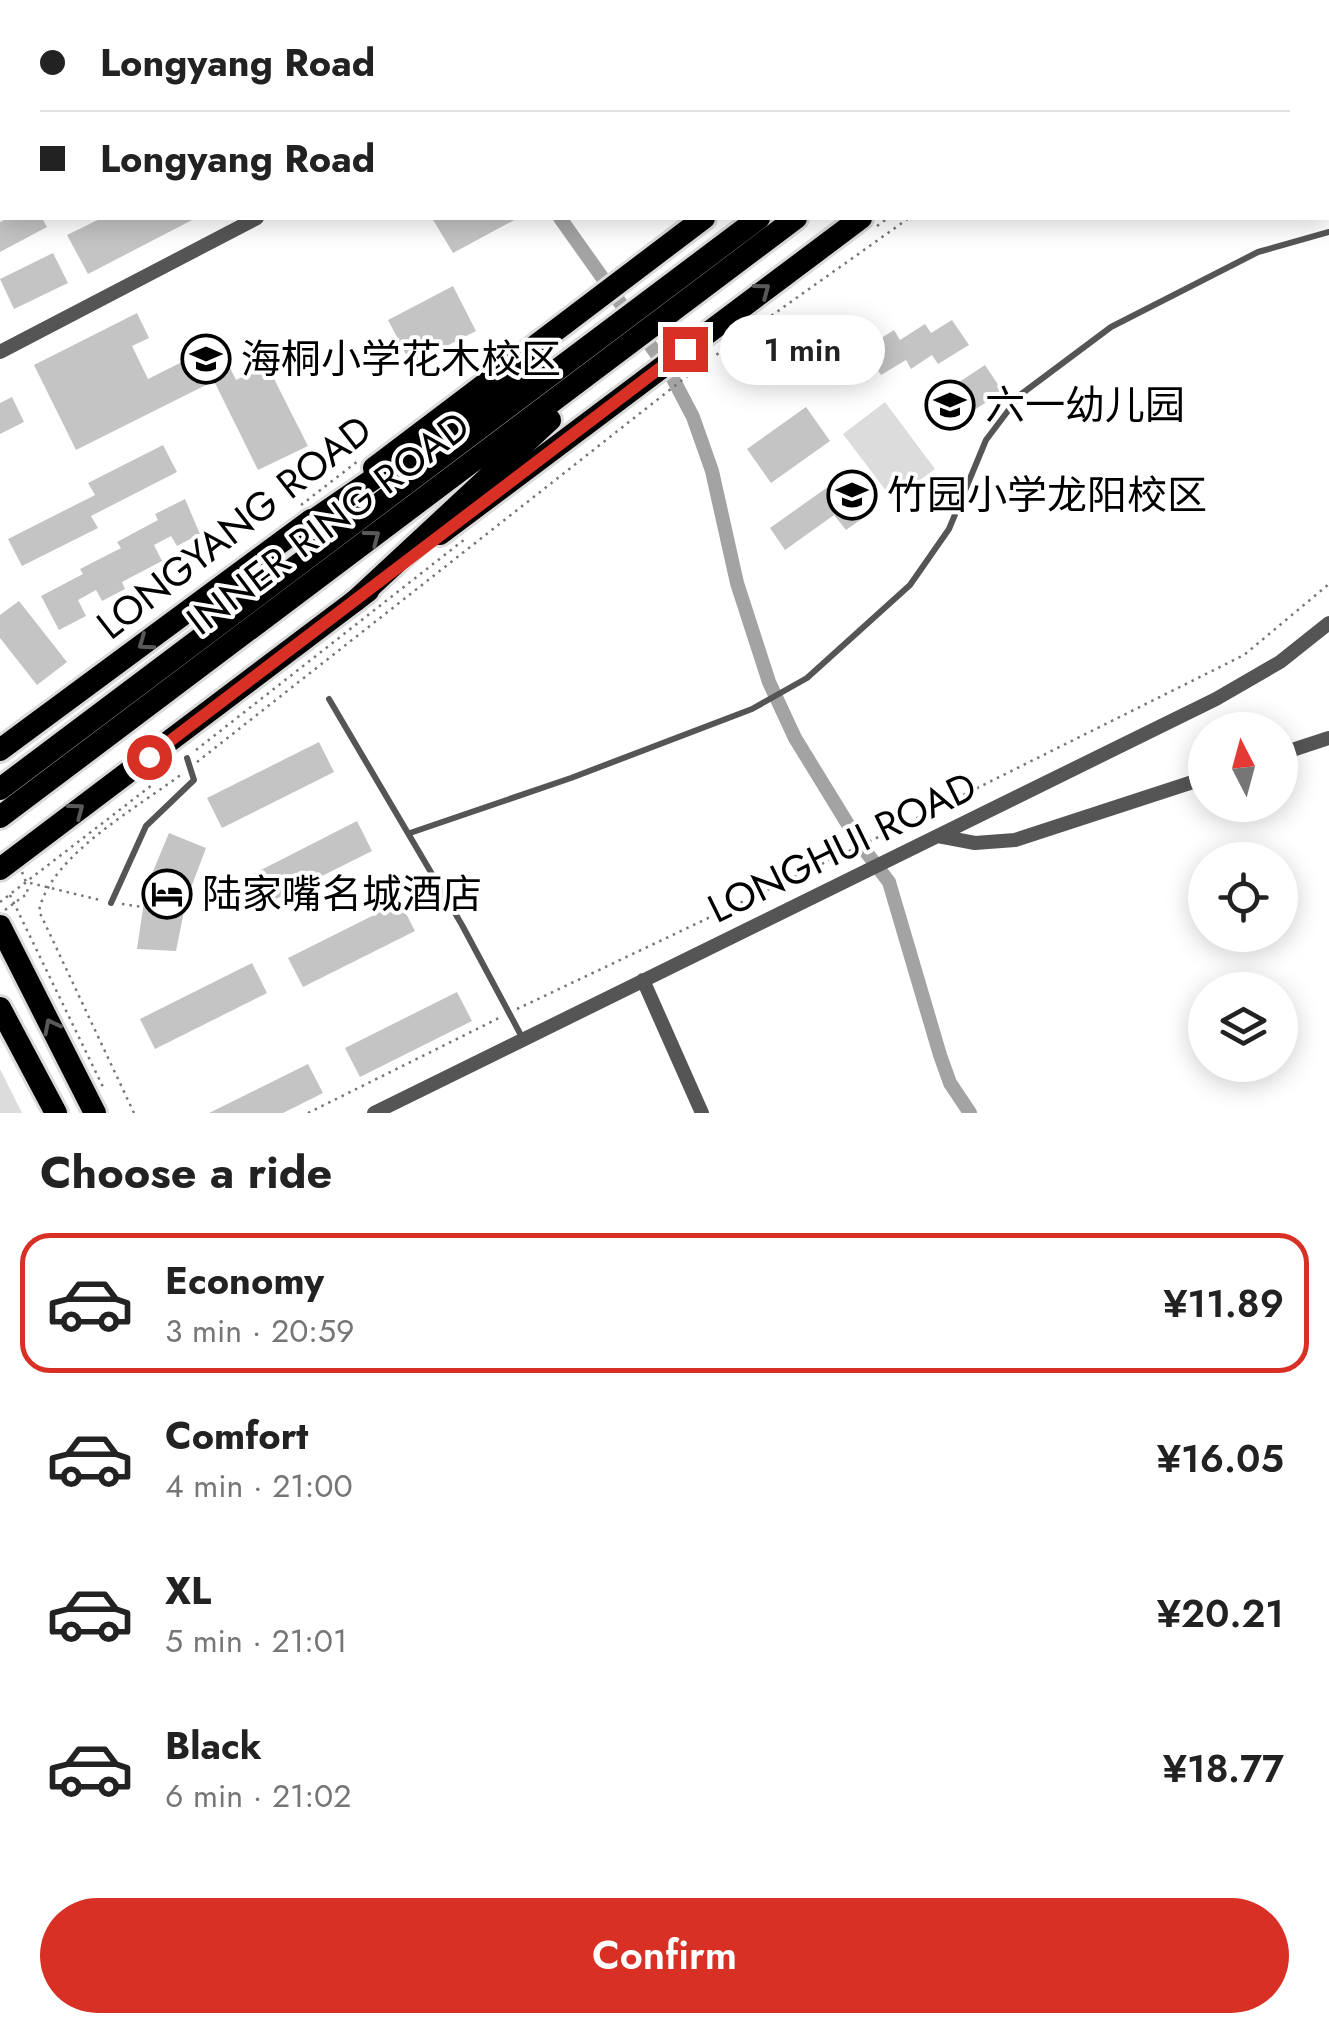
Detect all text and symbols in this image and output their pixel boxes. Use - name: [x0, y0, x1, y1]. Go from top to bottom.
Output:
- text: Longyang Road: [100, 35, 375, 90]
- text: Longyang Road: [100, 131, 375, 186]
- one-way arrow: [752, 285, 770, 302]
- callout: 1 min: [720, 314, 885, 384]
- route end: [663, 327, 708, 372]
- text: 1 min: [764, 327, 841, 373]
- place label: 海桐小学花木校区: [241, 330, 561, 388]
- school or university icon: 海桐小学花木校区: [180, 333, 232, 385]
- place label: 六一幼儿园: [985, 376, 1185, 434]
- school or university icon: 六一幼儿园: [924, 379, 976, 431]
- street label: INNER RING ROAD: [174, 397, 482, 649]
- street label: LONGYANG ROAD: [84, 401, 384, 653]
- place label: 竹园小学龙阳校区: [887, 466, 1207, 524]
- school or university icon: 竹园小学龙阳校区: [826, 469, 878, 521]
- one-way arrow: [362, 531, 380, 548]
- one-way arrow: [138, 631, 156, 648]
- north arrow: [1188, 712, 1298, 822]
- map controls: [1188, 712, 1298, 1082]
- route start: [127, 735, 172, 780]
- street label: LONGHUI ROAD: [698, 757, 986, 937]
- one-way arrow: [66, 804, 84, 822]
- button: locate: [1188, 842, 1298, 952]
- place label: 陆家嘴名城酒店: [202, 865, 482, 923]
- hotel icon: 陆家嘴名城酒店: [141, 868, 193, 920]
- button: layers: [1188, 972, 1298, 1082]
- one-way arrow: [44, 1018, 64, 1036]
- text: Choose a ride: [40, 1140, 332, 1205]
- text: Economy: [165, 1253, 324, 1308]
- icon: car: [45, 1258, 135, 1348]
- text: ¥11.89: [1163, 1276, 1284, 1331]
- text: 3 min · 20:59: [165, 1308, 354, 1354]
- text: Comfort: [165, 1408, 308, 1463]
- icon: car: [45, 1413, 135, 1503]
- text: ¥16.05: [1157, 1431, 1284, 1486]
- text: 4 min · 21:00: [165, 1463, 353, 1509]
- text: XL: [165, 1563, 211, 1618]
- icon: car: [45, 1568, 135, 1658]
- text: ¥20.21: [1157, 1586, 1284, 1641]
- text: 5 min · 21:01: [165, 1618, 347, 1664]
- text: Black: [165, 1718, 262, 1773]
- icon: car: [45, 1723, 135, 1813]
- text: ¥18.77: [1163, 1741, 1284, 1796]
- text: 6 min · 21:02: [165, 1773, 352, 1819]
- button: Confirm: [40, 1898, 1289, 2013]

